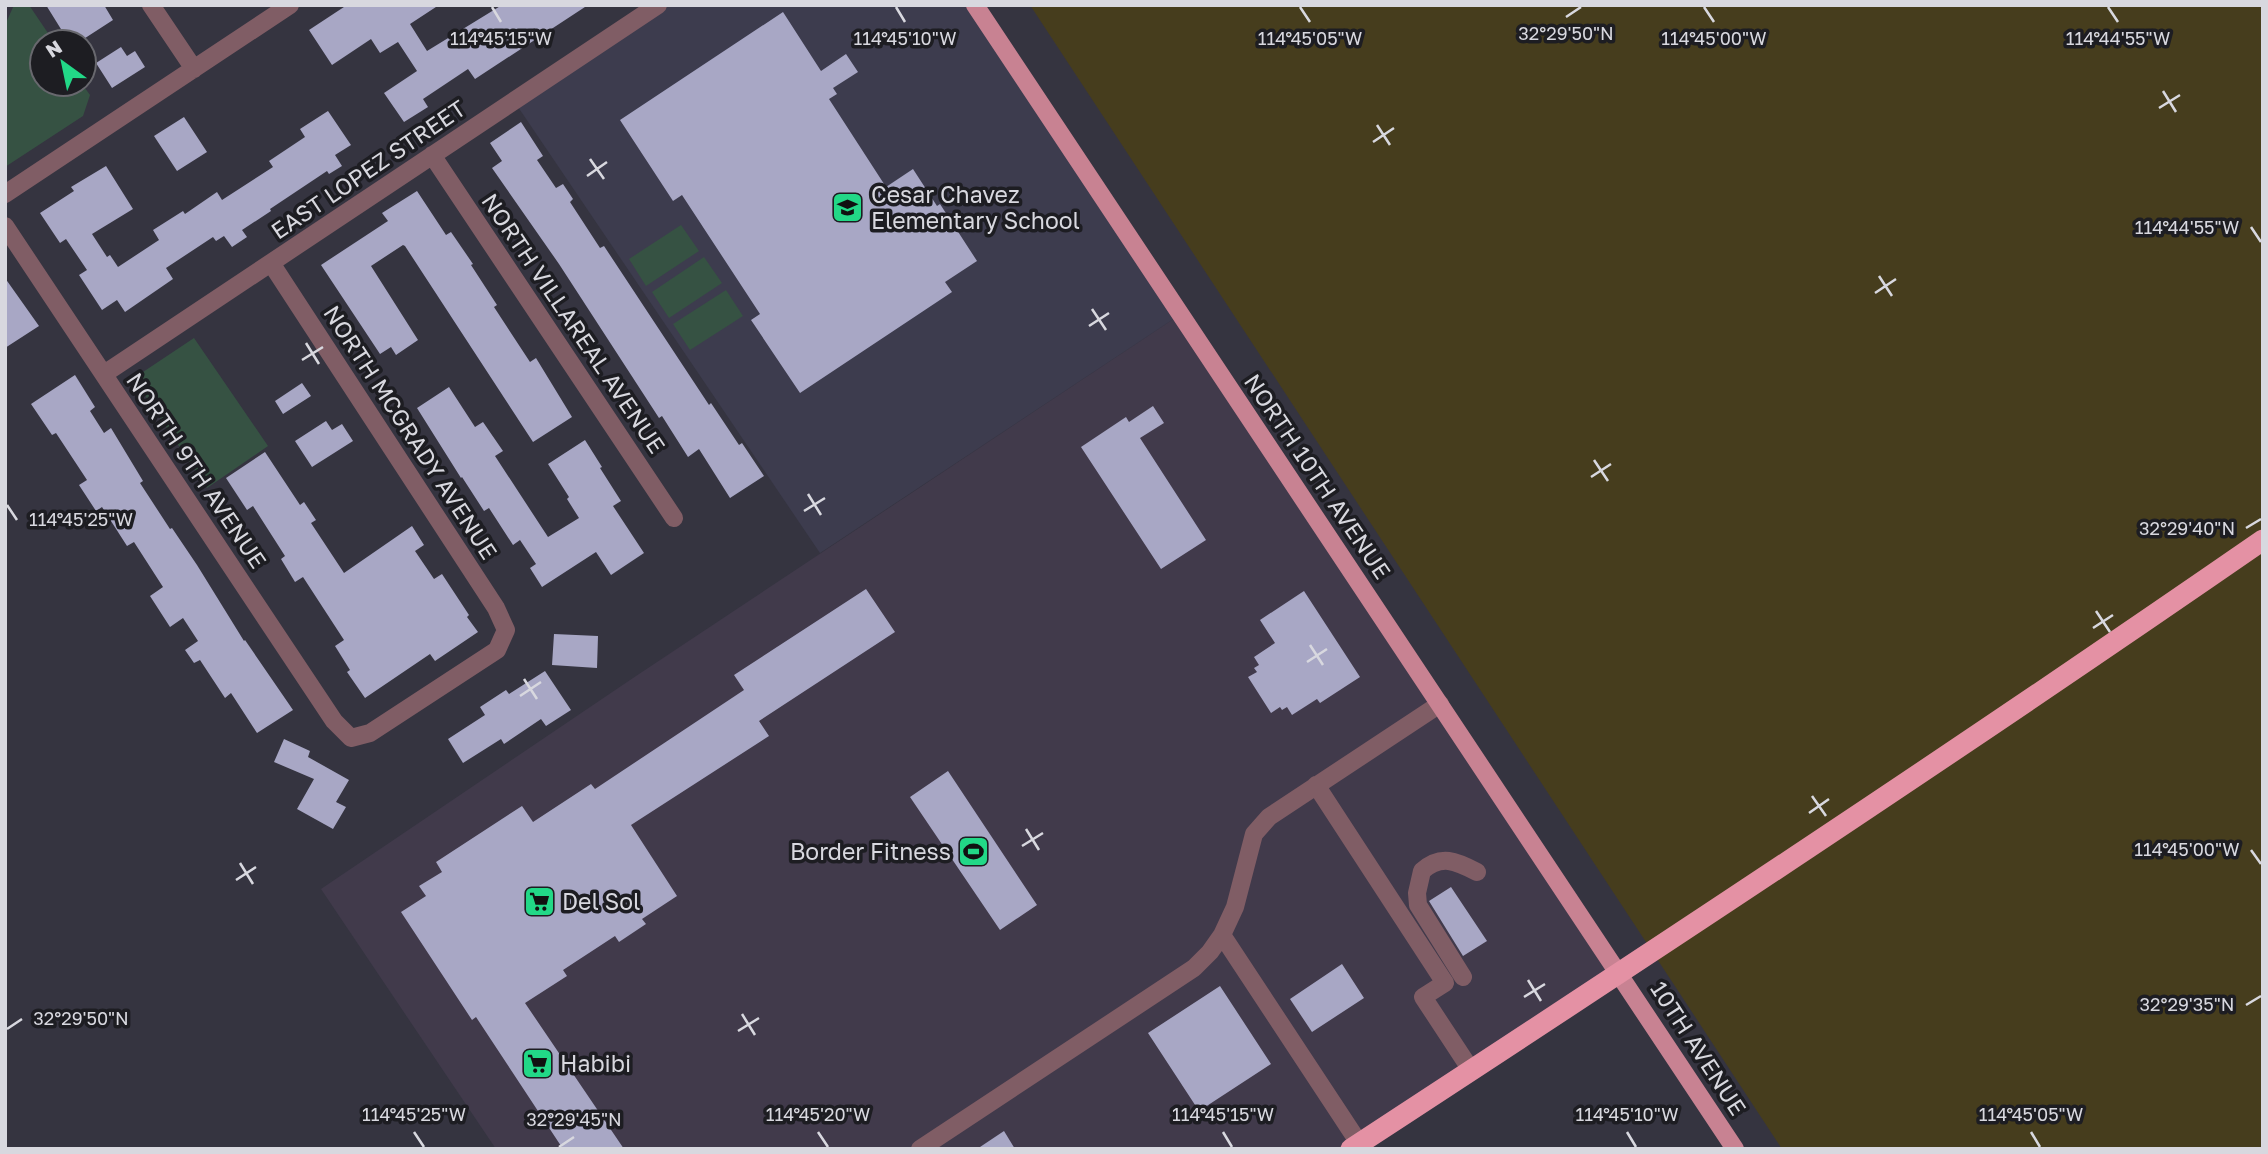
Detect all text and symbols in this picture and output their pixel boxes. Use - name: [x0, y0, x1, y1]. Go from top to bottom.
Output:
- text: 32°29'50"N: [1518, 22, 1614, 44]
- text: 114°45'15"W: [450, 27, 552, 49]
- text: 114°45'10"W: [854, 27, 956, 49]
- text: 114°45'05"W: [1258, 27, 1362, 49]
- text: 114°45'00"W: [1661, 27, 1767, 49]
- text: 114°44'55"W: [2066, 27, 2170, 49]
- north arrow: [28, 28, 98, 98]
- text: N: [41, 35, 66, 62]
- street label: EAST LOPEZ STREET: [265, 94, 471, 244]
- place label: Cesar Chavez Elementary School: [871, 180, 1080, 234]
- street label: NORTH VILLAREAL AVENUE: [476, 188, 672, 458]
- school or university icon: Cesar Chavez Elementary School: [831, 190, 865, 224]
- text: 114°44'55"W: [2135, 216, 2239, 238]
- street label: NORTH MCGRADY AVENUE: [318, 300, 504, 564]
- street label: NORTH 9TH AVENUE: [121, 367, 273, 573]
- street label: NORTH 10TH AVENUE: [1239, 368, 1397, 584]
- text: 114°45'25"W: [29, 508, 133, 530]
- text: 32°29'40"N: [2139, 517, 2235, 539]
- sports icon: Border Fitness: [957, 834, 991, 868]
- place label: Border Fitness: [790, 837, 951, 865]
- text: 114°45'00"W: [2134, 838, 2240, 860]
- supermarket icon: Del Sol: [522, 884, 556, 918]
- place label: Del Sol: [562, 887, 640, 915]
- street label: 10TH AVENUE: [1645, 976, 1753, 1120]
- text: 32°29'35"N: [2140, 993, 2234, 1015]
- text: 32°29'50"N: [33, 1007, 129, 1029]
- supermarket icon: Habibi: [520, 1046, 554, 1080]
- place label: Habibi: [560, 1049, 631, 1077]
- text: 114°45'25"W: [362, 1103, 466, 1125]
- text: 114°45'20"W: [766, 1103, 870, 1125]
- text: 114°45'15"W: [1172, 1103, 1274, 1125]
- text: 114°45'10"W: [1576, 1103, 1678, 1125]
- text: 114°45'05"W: [1979, 1103, 2083, 1125]
- text: 32°29'45"N: [526, 1108, 622, 1130]

